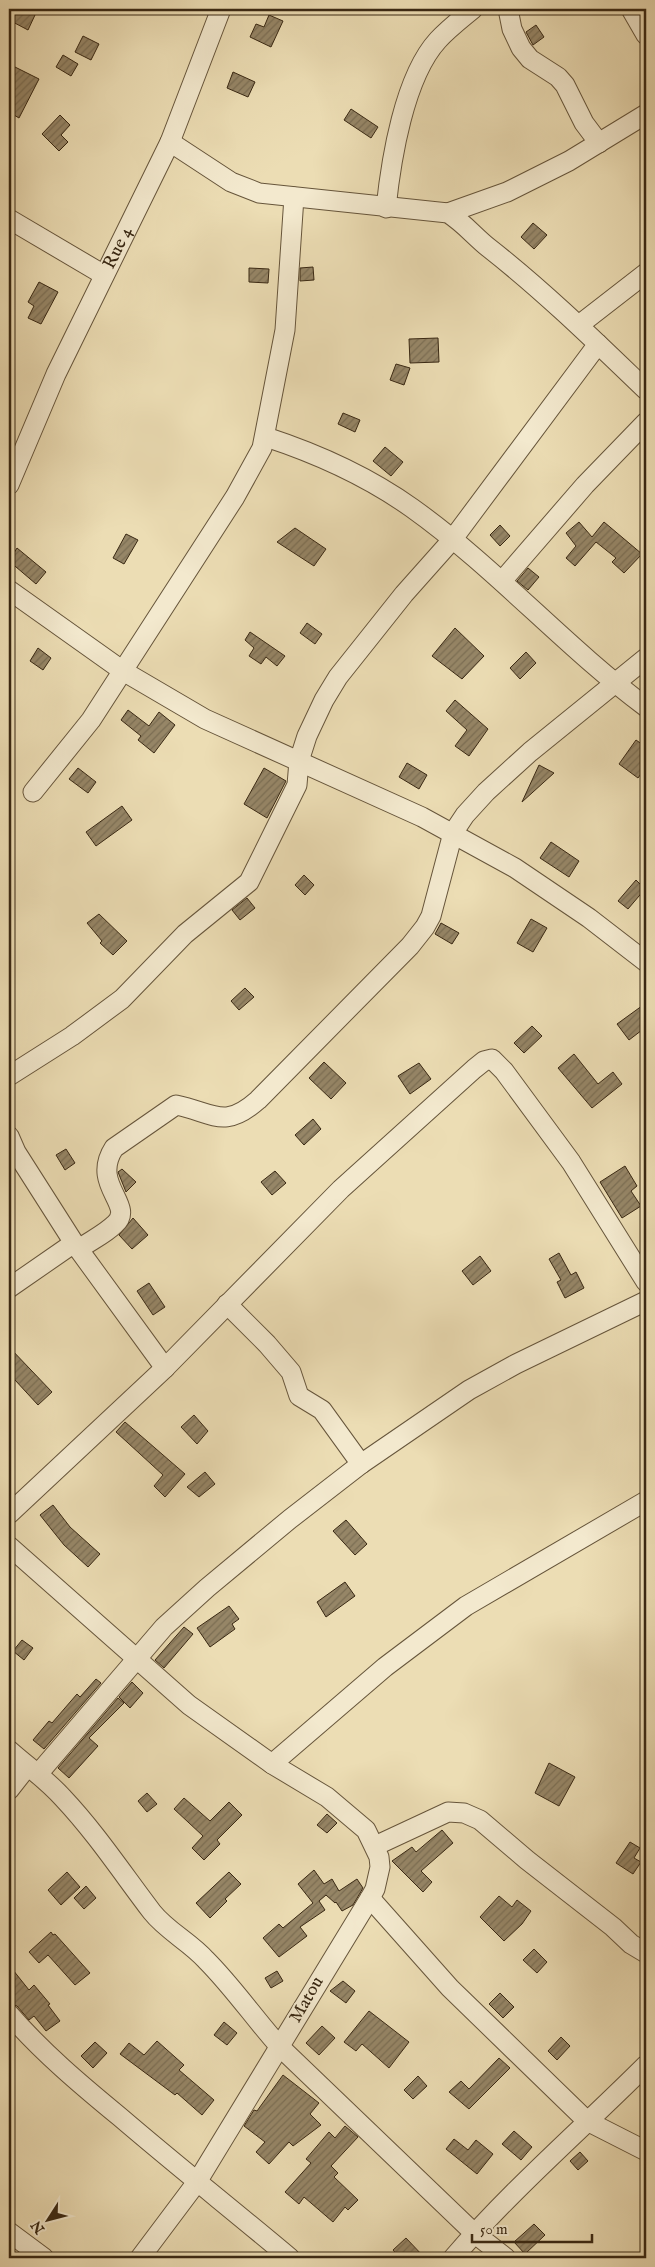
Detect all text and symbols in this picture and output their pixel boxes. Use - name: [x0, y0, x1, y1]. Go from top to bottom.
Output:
- street label: Rue 4: [98, 223, 138, 273]
- street label: Matou: [285, 1973, 329, 2027]
- north arrow: [22, 2194, 72, 2244]
- scale bar: [472, 2212, 592, 2244]
- text: N: [27, 2217, 50, 2238]
- text: 50 m: [480, 2220, 508, 2239]

